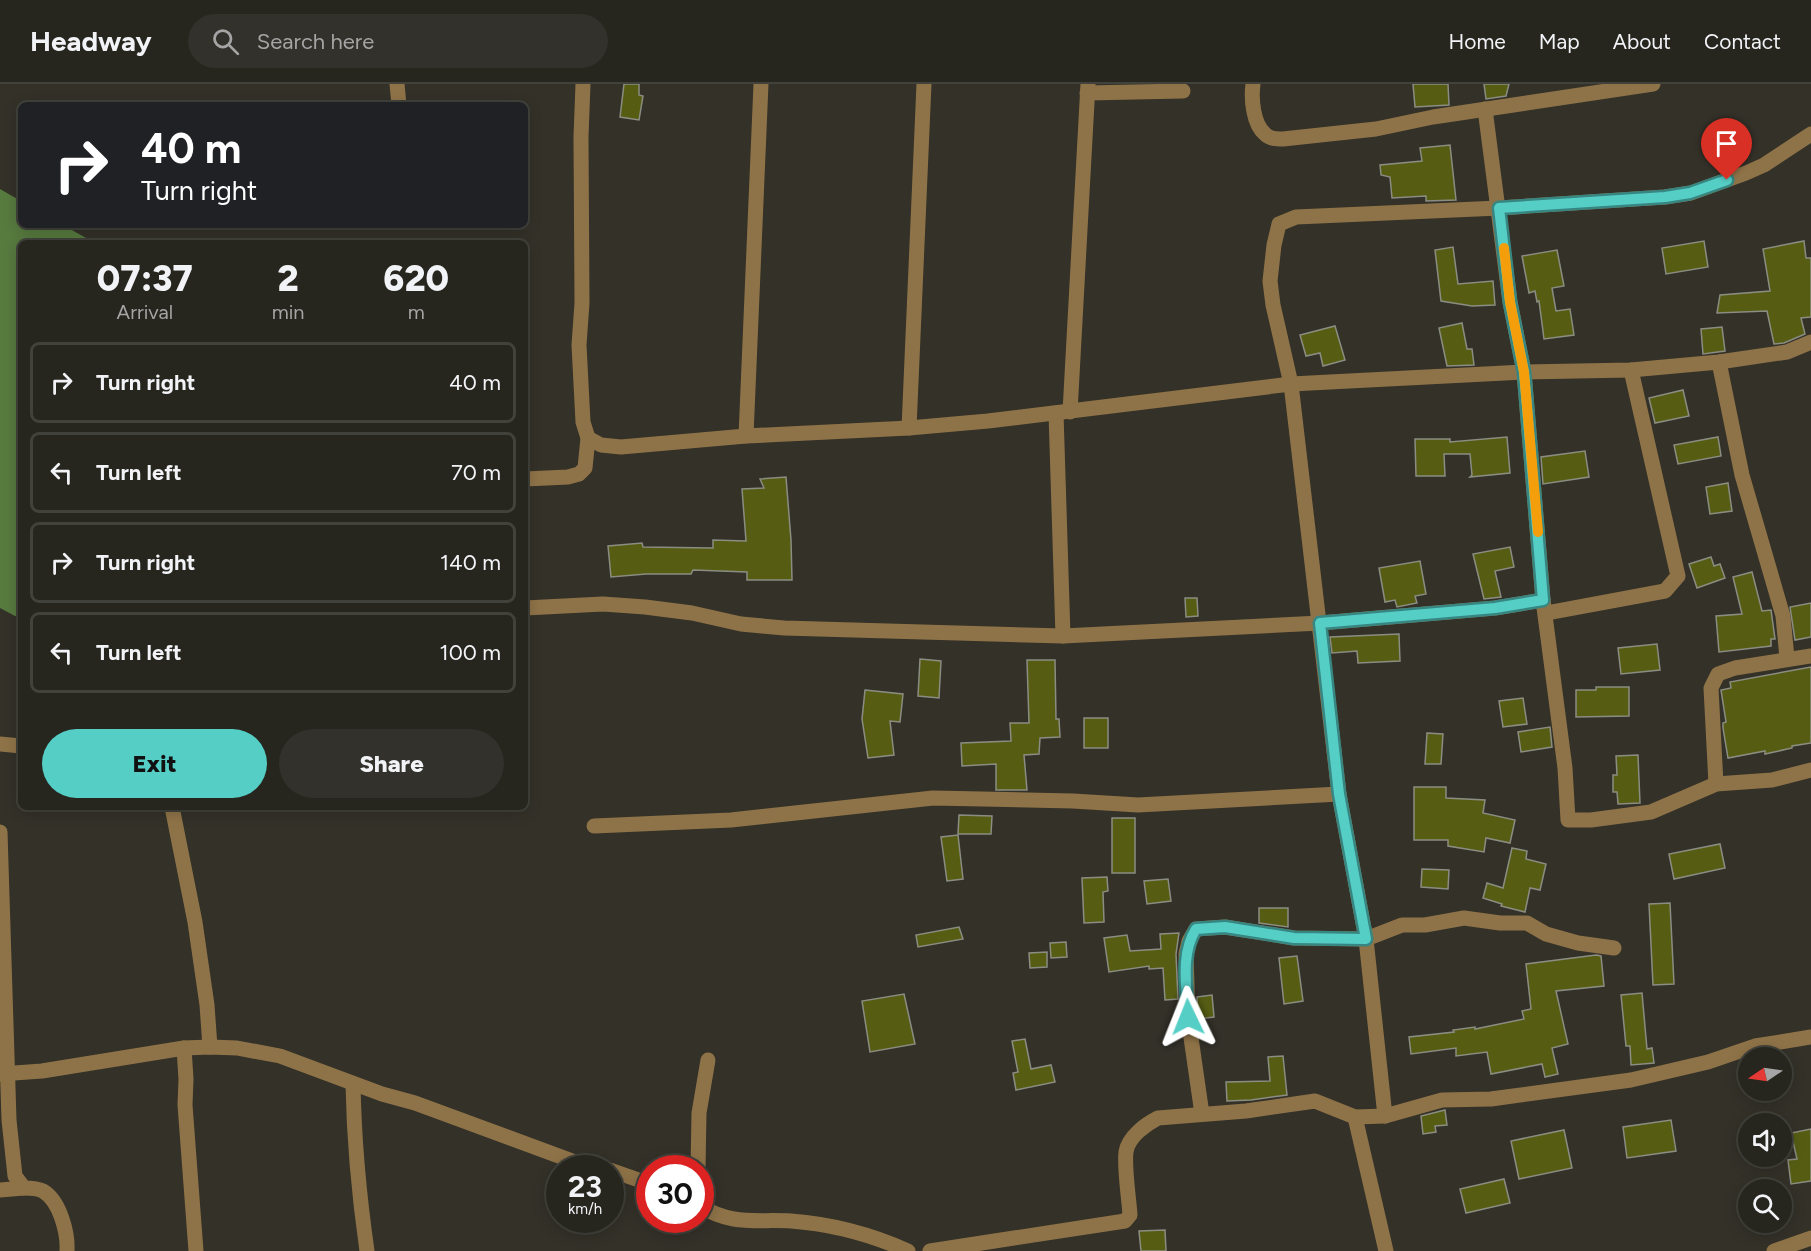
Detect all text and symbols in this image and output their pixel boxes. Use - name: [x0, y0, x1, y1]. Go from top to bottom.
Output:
- search box: [188, 14, 608, 68]
- text: Headway: [30, 24, 152, 58]
- icon: search: [209, 25, 242, 58]
- text: Search here: [257, 28, 374, 55]
- text: Home: [1449, 29, 1506, 54]
- text: Map: [1539, 29, 1580, 54]
- text: About: [1613, 29, 1671, 54]
- text: Contact: [1704, 29, 1781, 54]
- pin: [1701, 118, 1752, 180]
- text: 40 m: [141, 123, 241, 174]
- icon: right: [42, 126, 120, 204]
- icon: arrive: [1710, 127, 1743, 160]
- text: Turn right: [141, 174, 257, 207]
- text: 07:37: [97, 257, 193, 300]
- text: 2: [278, 257, 299, 300]
- text: 620: [383, 257, 449, 300]
- text: Arrival: [117, 300, 173, 324]
- text: min: [272, 300, 305, 324]
- text: m: [408, 300, 425, 324]
- icon: right: [45, 366, 78, 399]
- text: Turn right: [96, 369, 195, 396]
- text: 40 m: [449, 369, 501, 396]
- icon: left: [45, 456, 78, 489]
- text: Turn left: [96, 459, 182, 486]
- text: 70 m: [451, 459, 501, 486]
- icon: right: [45, 546, 78, 579]
- text: Turn right: [96, 549, 195, 576]
- text: 140 m: [440, 549, 501, 576]
- icon: left: [45, 636, 78, 669]
- text: Turn left: [96, 639, 182, 666]
- text: 100 m: [440, 639, 501, 666]
- button: Exit: [42, 729, 267, 798]
- button: Share: [279, 729, 504, 798]
- position arrow: [1156, 985, 1220, 1049]
- north arrow: [1738, 1047, 1792, 1101]
- map controls: [1738, 1047, 1792, 1233]
- button: sound: [1738, 1113, 1792, 1167]
- speed limit sign: 30: [636, 1155, 714, 1233]
- text: 23: [568, 1168, 602, 1205]
- button: search: [1738, 1179, 1792, 1233]
- text: km/h: [568, 1200, 602, 1218]

